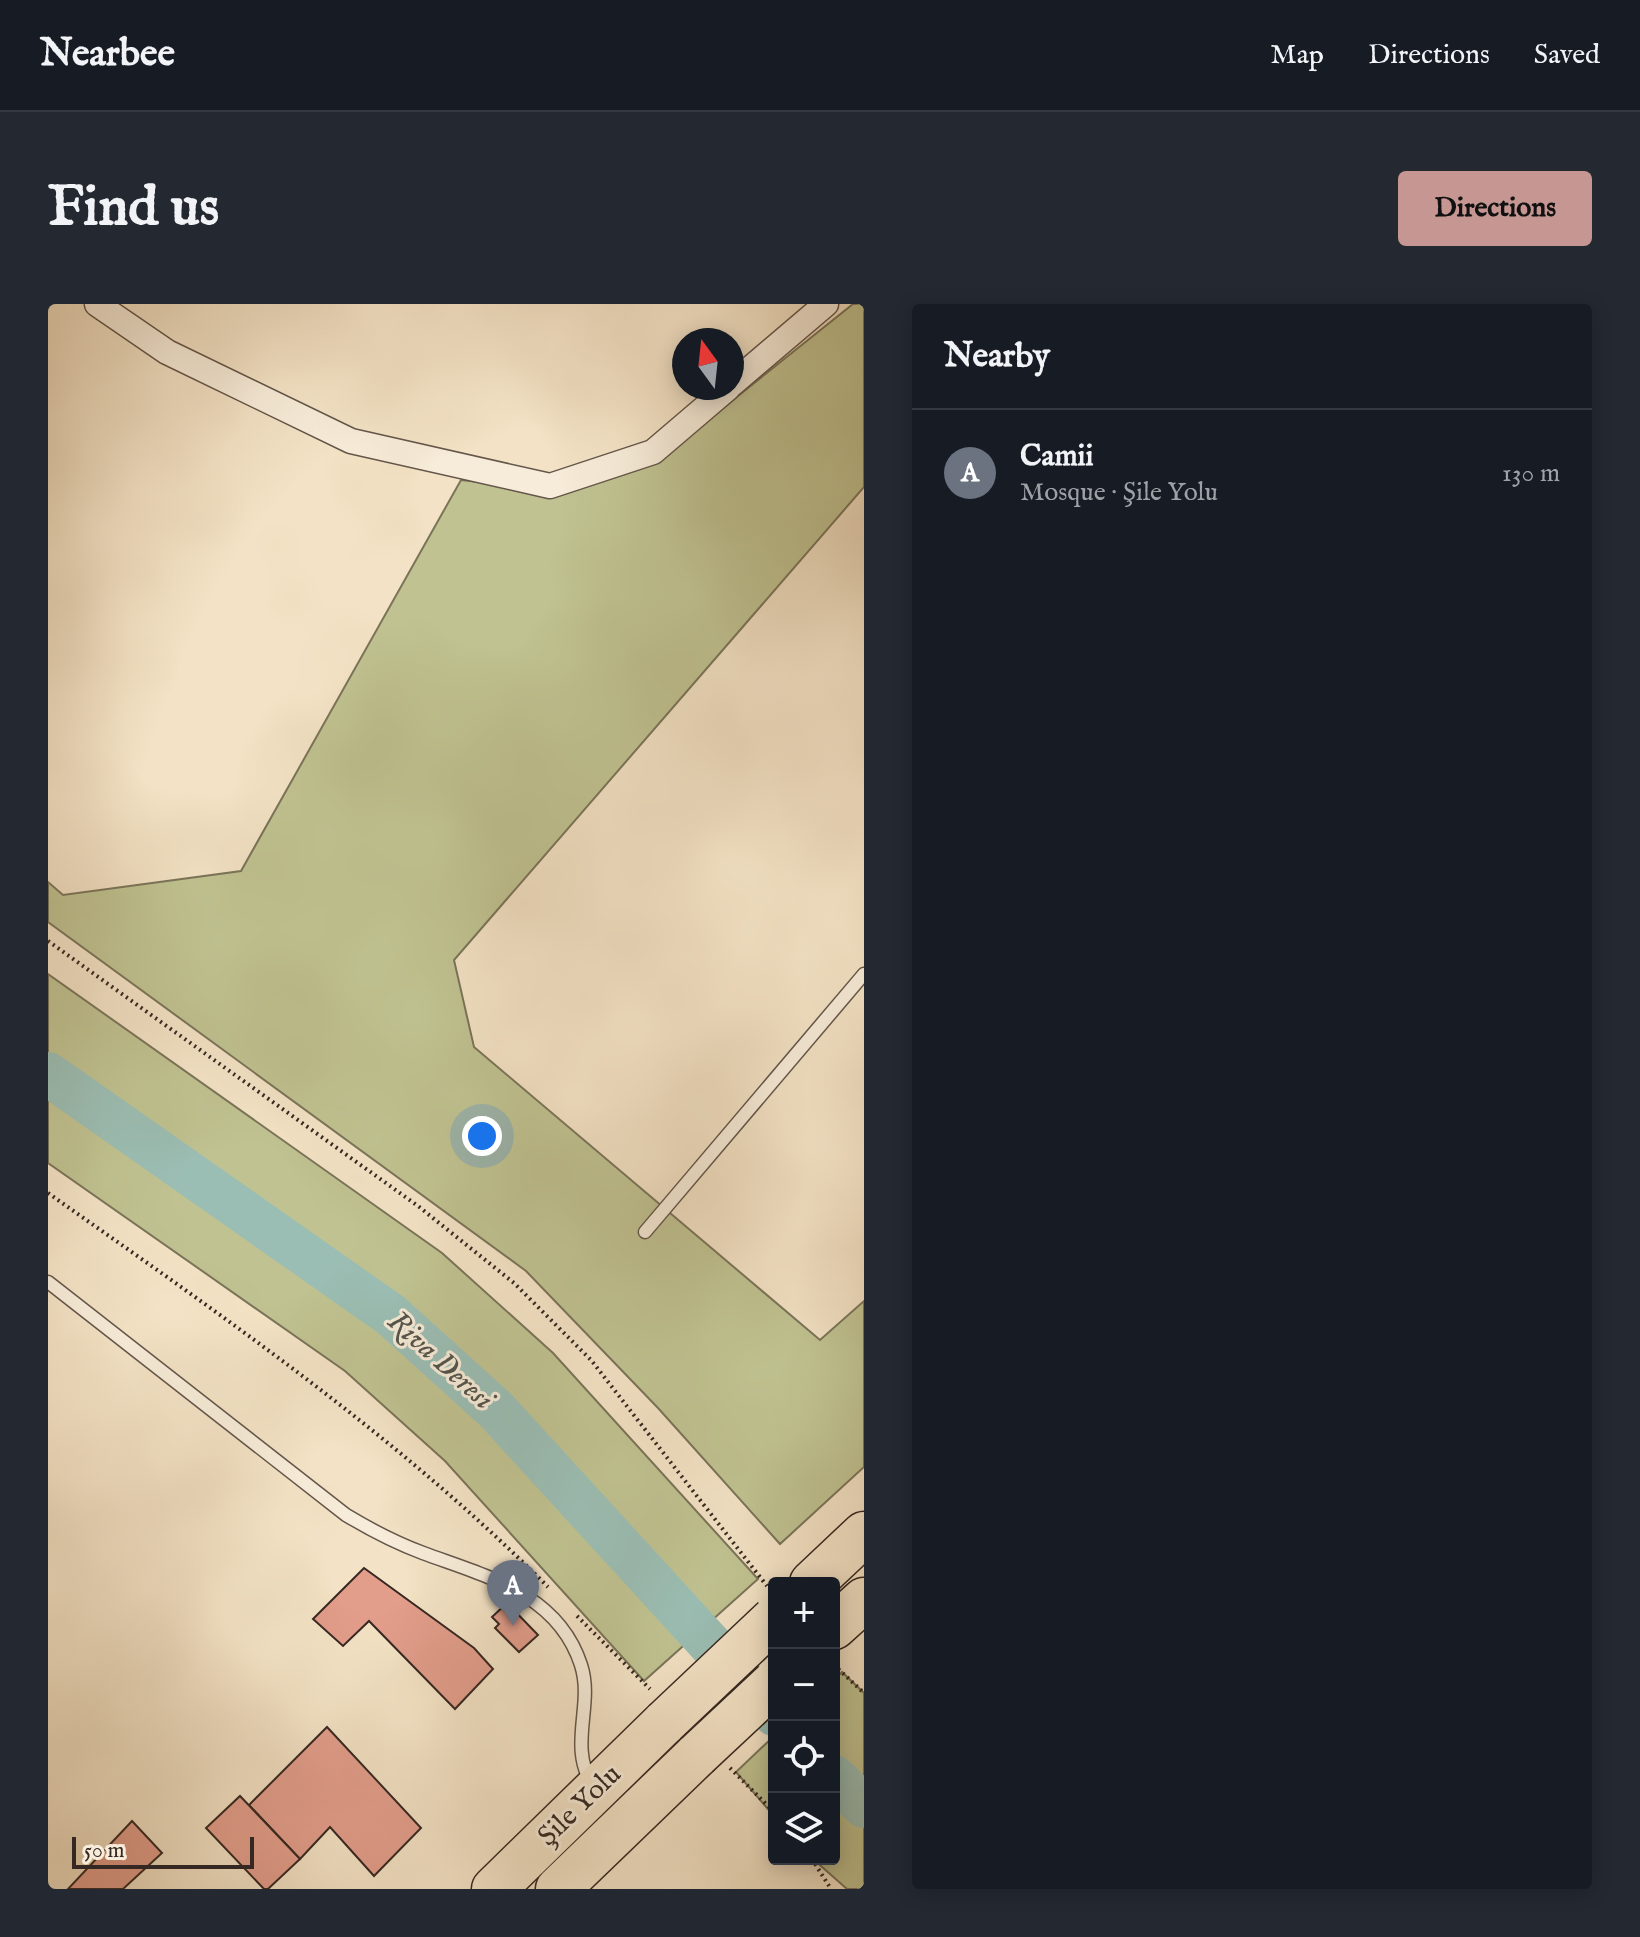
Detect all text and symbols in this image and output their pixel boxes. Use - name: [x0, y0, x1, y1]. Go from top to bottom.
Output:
- text: Nearbee: [40, 31, 175, 79]
- text: Map: [1270, 38, 1324, 73]
- text: Directions: [1368, 38, 1490, 73]
- text: Saved: [1534, 38, 1600, 73]
- button: Directions: [1398, 171, 1592, 246]
- text: Find us: [48, 173, 219, 244]
- north arrow: [672, 328, 744, 400]
- text: Nearby: [944, 335, 1050, 378]
- text: Camii: [1020, 438, 1094, 476]
- text: A: [961, 457, 979, 490]
- text: 130 m: [1502, 457, 1560, 490]
- text: Mosque · Şile Yolu: [1020, 476, 1218, 509]
- your location: [462, 1116, 502, 1156]
- water label: Riva Deresi: [379, 1303, 503, 1420]
- pin: A: [487, 1560, 539, 1626]
- map controls: [768, 1577, 840, 1865]
- button: +: [768, 1577, 840, 1649]
- button: −: [768, 1649, 840, 1721]
- button: locate: [768, 1721, 840, 1793]
- street label: Şile Yolu: [531, 1758, 629, 1854]
- button: layers: [768, 1793, 840, 1865]
- scale bar: [72, 1833, 254, 1869]
- text: 50 m: [84, 1837, 125, 1865]

